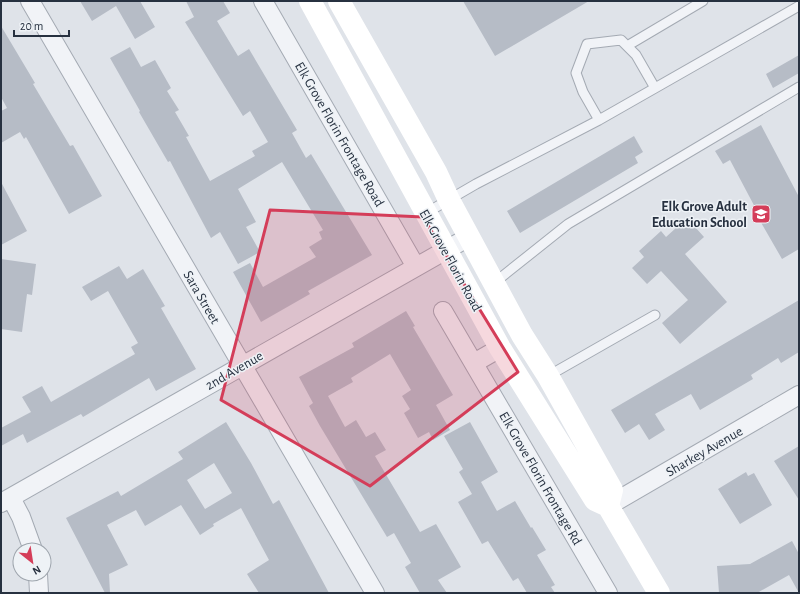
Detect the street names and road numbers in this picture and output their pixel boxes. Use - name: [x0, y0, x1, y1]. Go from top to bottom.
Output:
- street label: Elk Grove Florin Frontage Road: [292, 60, 386, 209]
- street label: Elk Grove Florin Road: [416, 207, 484, 314]
- street label: Sara Street: [180, 269, 222, 327]
- street label: 2nd Avenue: [203, 349, 266, 393]
- street label: Elk Grove Florin Frontage Rd: [496, 409, 584, 548]
- street label: Sharkey Avenue: [664, 424, 745, 480]

